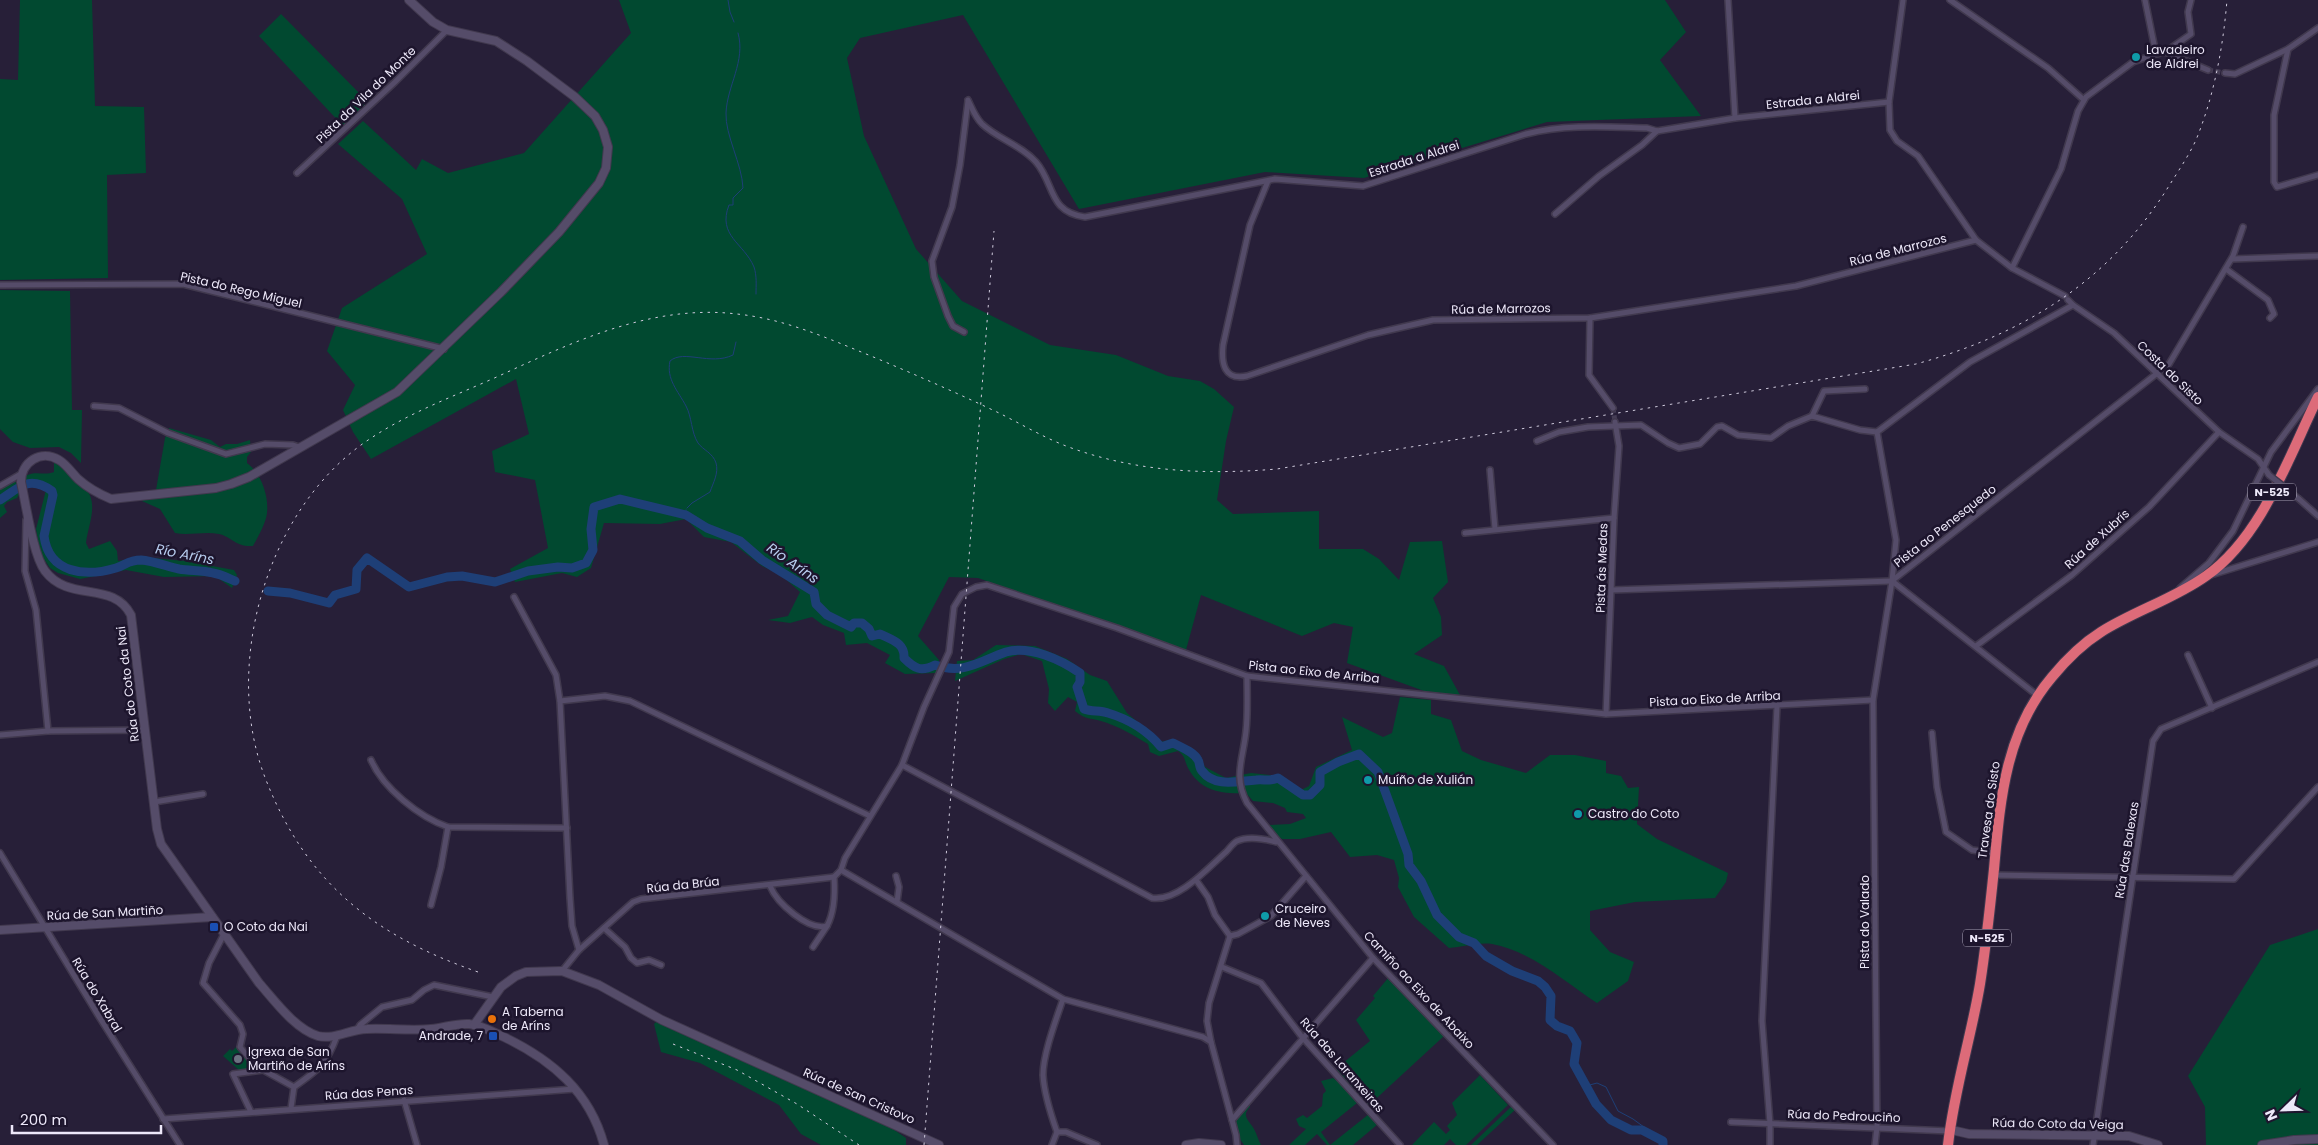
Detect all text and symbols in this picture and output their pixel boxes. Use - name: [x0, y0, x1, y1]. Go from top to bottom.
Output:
- place label: Lavadeiro de Aldrei: [2146, 41, 2205, 72]
- street label: Pista da Vila do Monte: [312, 42, 419, 147]
- marker: Lavadeiro de Aldrei: [2130, 51, 2142, 63]
- street label: Estrada a Aldrei: [1765, 86, 1861, 113]
- street label: Estrada a Aldrei: [1366, 136, 1461, 181]
- street label: Rúa de Marrozos: [1848, 229, 1948, 270]
- street label: Pista do Rego Miguel: [179, 267, 304, 312]
- street label: Rúa de Marrozos: [1451, 299, 1551, 318]
- street label: Costa do Sisto: [2133, 337, 2207, 409]
- street label: Pista ao Penesquedo: [1890, 480, 2000, 571]
- road number: N-525: [2248, 484, 2296, 501]
- street label: Rúa de Xubrís: [2061, 505, 2133, 572]
- street label: Pista ás Medas: [1591, 523, 1612, 613]
- water label: Río Aríns: [763, 538, 823, 588]
- water label: Río Aríns: [154, 539, 216, 569]
- street label: Rúa do Coto da Nai: [112, 625, 143, 743]
- street label: Pista ao Eixo de Arriba: [1248, 656, 1380, 687]
- street label: Pista ao Eixo de Arriba: [1649, 687, 1781, 710]
- street label: Travesa do Sisto: [1973, 760, 2004, 860]
- place label: Muíño de Xulián: [1378, 771, 1473, 788]
- marker: Muíño de Xulián: [1362, 774, 1374, 786]
- street label: Rúa das Balexas: [2110, 800, 2143, 900]
- place label: Castro do Coto: [1588, 805, 1680, 822]
- marker: Castro do Coto: [1572, 808, 1584, 820]
- street label: Rúa da Brúa: [646, 872, 720, 897]
- street label: Pista do Valado: [1856, 875, 1873, 969]
- place label: Cruceiro de Neves: [1275, 900, 1330, 931]
- street label: Rúa de San Martiño: [46, 901, 164, 924]
- marker: Cruceiro de Neves: [1259, 910, 1271, 922]
- place label: O Coto da Nai: [224, 918, 308, 935]
- marker: O Coto da Nai: [208, 921, 220, 933]
- street label: Camiño ao Eixo de Abaixo: [1360, 927, 1479, 1053]
- road number: N-525: [1963, 930, 2011, 946]
- street label: Rúa do Xabral: [68, 954, 126, 1035]
- place label: A Taberna de Aríns: [502, 1003, 564, 1034]
- marker: A Taberna de Aríns: [486, 1013, 498, 1025]
- street label: Rúa das Laranxeiras: [1296, 1014, 1388, 1116]
- place label: Andrade, 7: [419, 1027, 483, 1044]
- marker: Andrade, 7: [487, 1030, 499, 1042]
- place label: Igrexa de San Martiño de Aríns: [248, 1043, 345, 1074]
- marker: Igrexa de San Martiño de Aríns: [232, 1053, 244, 1065]
- street label: Rúa de San Cristovo: [801, 1063, 918, 1128]
- street label: Rúa das Penas: [324, 1081, 414, 1104]
- north arrow: [2258, 1085, 2308, 1135]
- scale bar: [12, 1102, 161, 1134]
- street label: Rúa do Pedrouciño: [1787, 1105, 1901, 1126]
- text: N: [2260, 1106, 2282, 1124]
- text: 200 m: [20, 1109, 67, 1130]
- street label: Rúa do Coto da Veiga: [1992, 1114, 2124, 1133]

